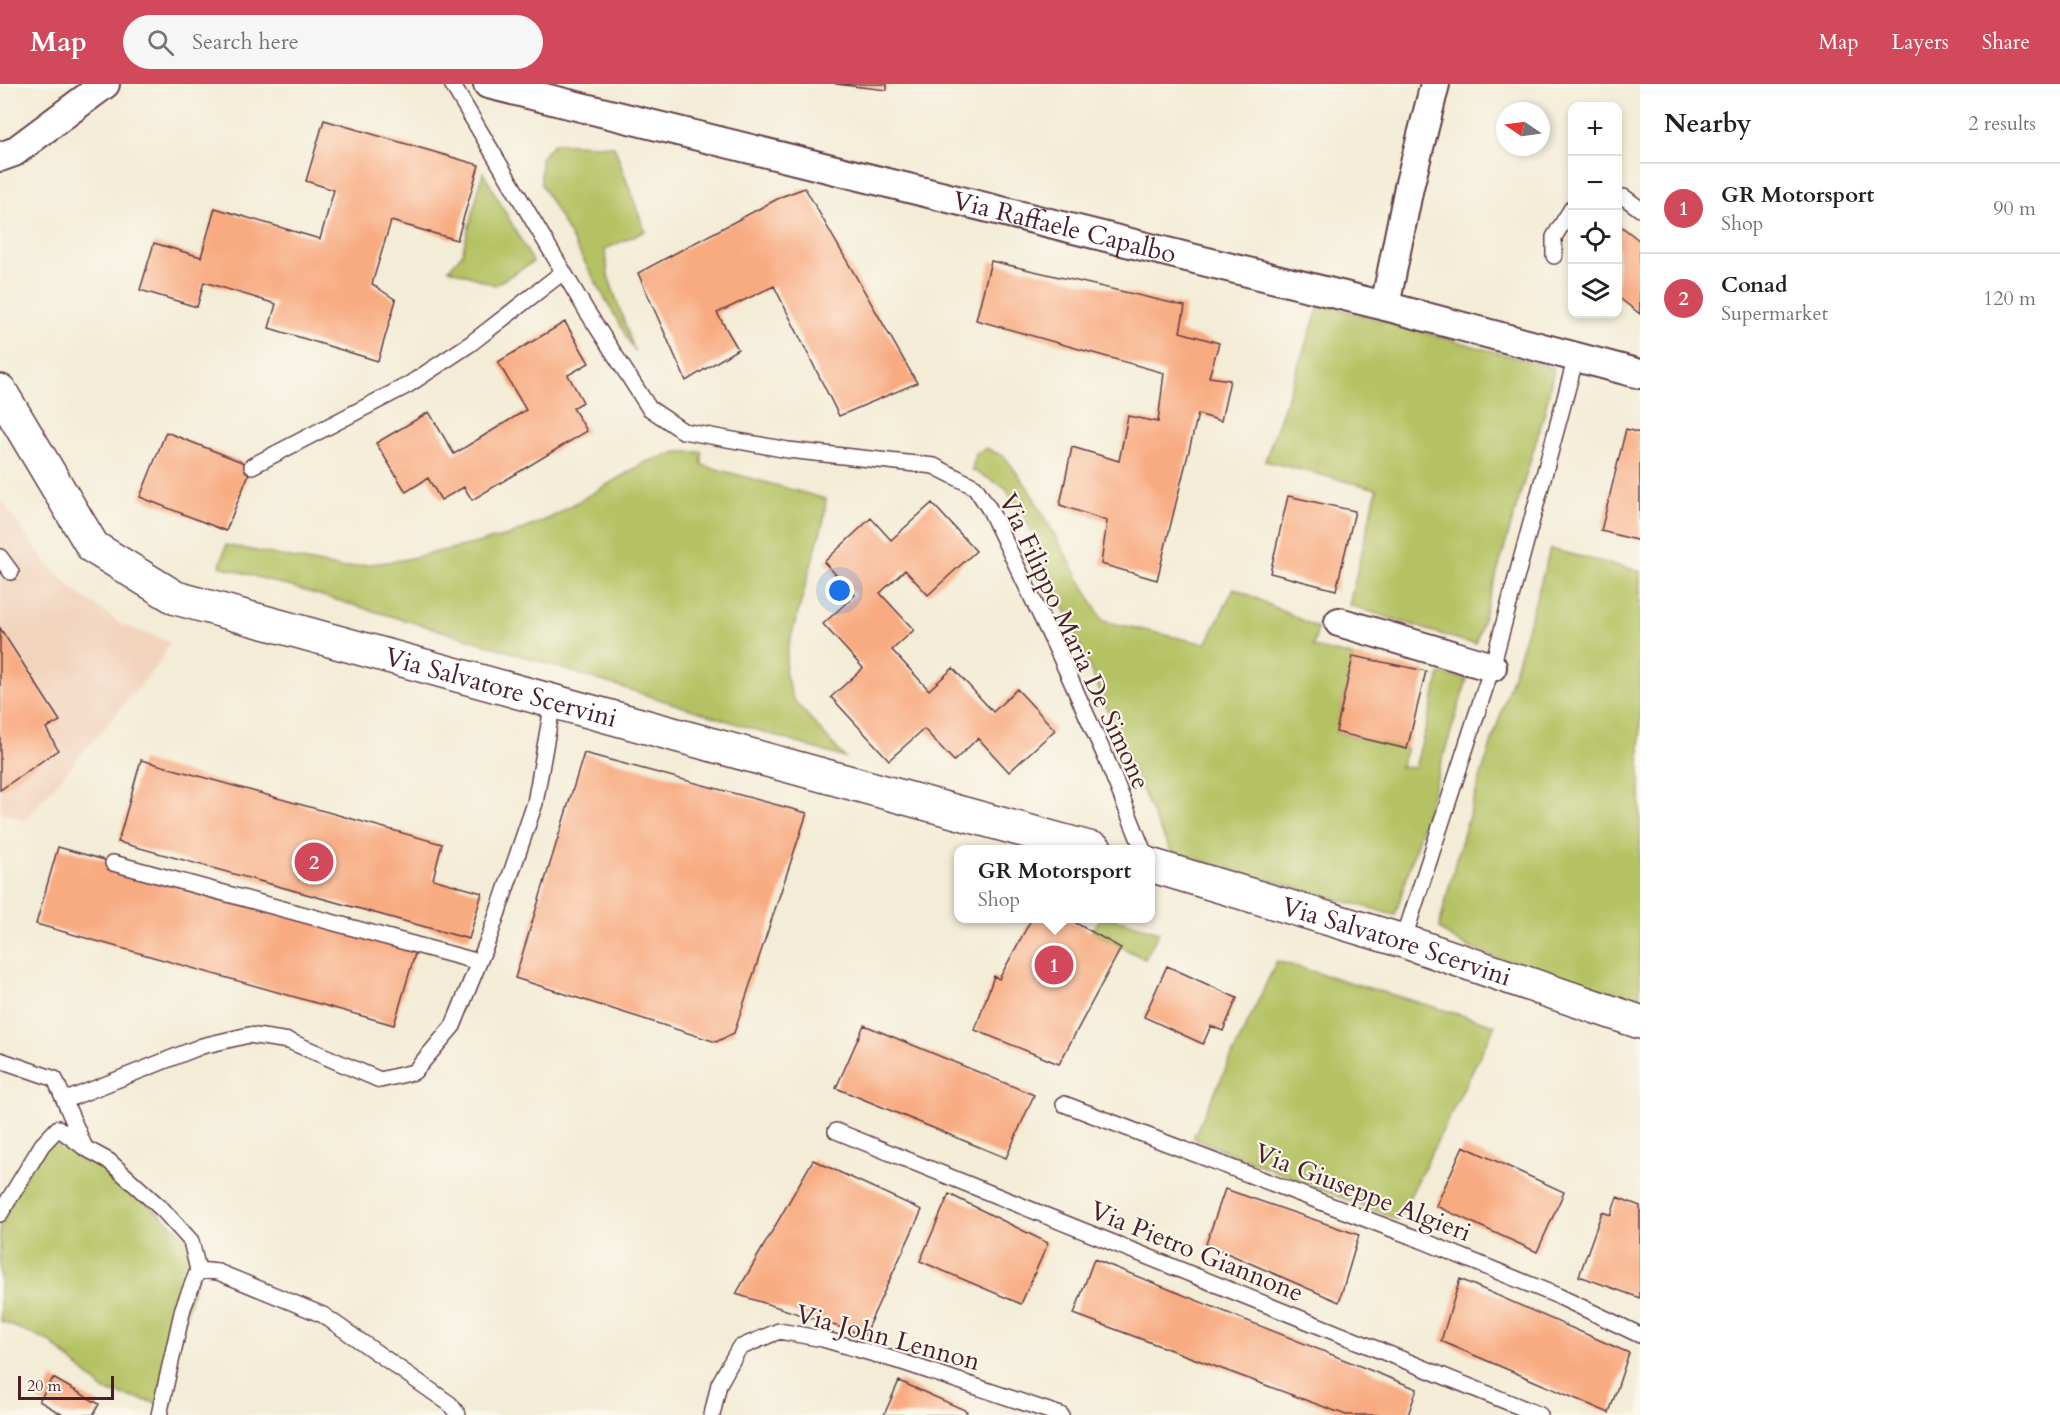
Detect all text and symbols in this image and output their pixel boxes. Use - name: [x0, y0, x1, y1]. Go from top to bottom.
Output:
- search box: [123, 15, 543, 69]
- text: Map: [30, 23, 87, 61]
- icon: search: [144, 26, 177, 59]
- text: Search here: [192, 27, 299, 57]
- text: Map: [1819, 28, 1859, 57]
- text: Layers: [1892, 28, 1949, 57]
- text: Share: [1982, 28, 2030, 57]
- north arrow: [1496, 102, 1550, 156]
- map controls: [1568, 102, 1622, 318]
- button: +: [1568, 102, 1622, 156]
- text: Nearby: [1664, 106, 1752, 141]
- text: 2 results: [1968, 110, 2036, 137]
- button: −: [1568, 156, 1622, 210]
- text: GR Motorsport: [1721, 180, 1874, 210]
- street label: Via Raffaele Capalbo: [949, 183, 1180, 272]
- text: 1: [1678, 195, 1689, 222]
- text: 90 m: [1993, 195, 2036, 222]
- button: locate: [1568, 210, 1622, 264]
- text: Shop: [1721, 210, 1763, 237]
- button: layers: [1568, 264, 1622, 318]
- text: Conad: [1721, 270, 1788, 300]
- text: 2: [1678, 285, 1689, 312]
- text: 120 m: [1983, 285, 2036, 312]
- text: Supermarket: [1721, 300, 1828, 327]
- street label: Via Filippo Maria De Simone: [990, 487, 1159, 795]
- your location: [825, 576, 854, 605]
- street label: Via Salvatore Scervini: [381, 639, 621, 736]
- pin: 2: [294, 840, 334, 884]
- popup: [954, 845, 1155, 923]
- text: GR Motorsport: [978, 856, 1131, 886]
- text: Shop: [978, 886, 1020, 913]
- street label: Via Salvatore Scervini: [1277, 889, 1516, 995]
- pin: 1: [1034, 942, 1074, 988]
- street label: Via Giuseppe Algieri: [1249, 1135, 1476, 1250]
- street label: Via Pietro Giannone: [1085, 1193, 1309, 1310]
- street label: Via John Lennon: [792, 1296, 984, 1379]
- scale bar: [18, 1373, 114, 1400]
- text: 20 m: [27, 1375, 61, 1397]

